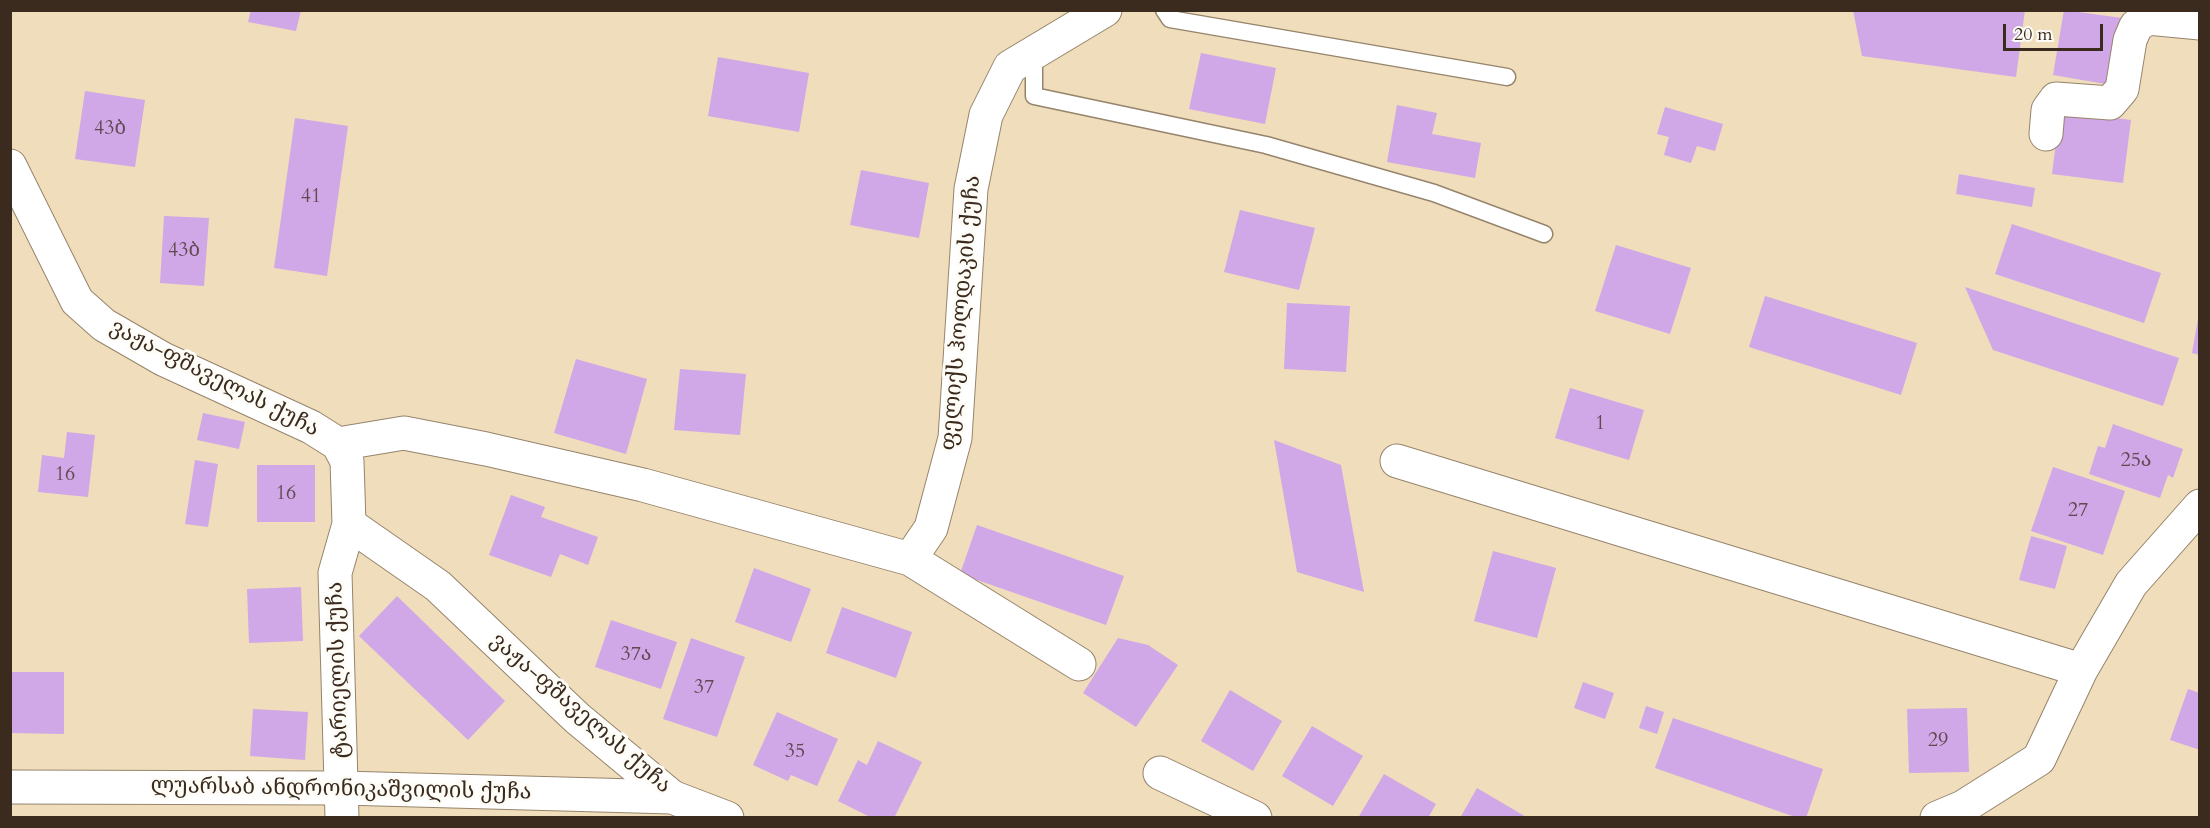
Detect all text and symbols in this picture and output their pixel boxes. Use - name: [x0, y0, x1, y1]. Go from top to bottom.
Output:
- scale bar: [2006, 12, 2106, 50]
- text: 20 m: [2014, 22, 2053, 47]
- house number: 43ბ: [94, 117, 126, 141]
- street label: ფელიქს ჰოლდაკის ქუჩა: [937, 174, 987, 452]
- house number: 41: [301, 185, 321, 209]
- house number: 43ბ: [168, 239, 200, 263]
- street label: ვაჟა-ფშაველას ქუჩა: [105, 315, 323, 443]
- house number: 1: [1595, 412, 1605, 436]
- house number: 25ა: [2120, 449, 2152, 473]
- house number: 16: [55, 463, 75, 487]
- house number: 16: [276, 482, 296, 506]
- house number: 27: [2068, 499, 2088, 523]
- street label: ტარიელის ქუჩა: [323, 581, 355, 759]
- street label: ვაჟა-ფშაველას ქუჩა: [484, 628, 676, 800]
- house number: 37ა: [620, 643, 652, 667]
- house number: 37: [694, 676, 714, 700]
- house number: 29: [1928, 729, 1948, 753]
- house number: 35: [785, 740, 805, 764]
- street label: ლუარსაბ ანდრონიკაშვილის ქუჩა: [150, 773, 532, 807]

